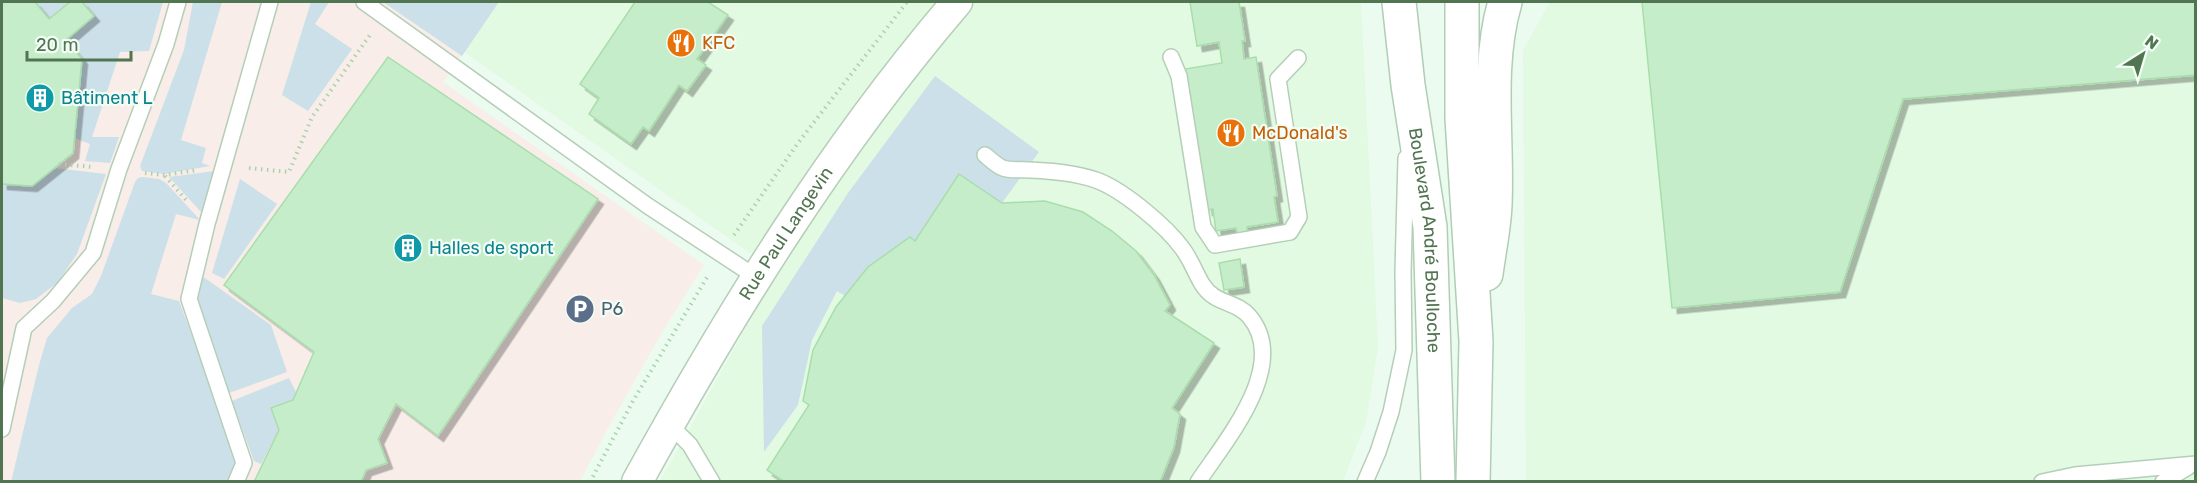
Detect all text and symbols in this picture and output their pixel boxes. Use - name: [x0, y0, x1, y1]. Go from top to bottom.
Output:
- scale bar: [27, 24, 130, 62]
- north arrow: [2113, 24, 2173, 84]
- restaurant icon: KFC: [665, 27, 697, 59]
- text: N: [2141, 31, 2162, 53]
- place label: KFC: [702, 32, 735, 54]
- text: 20 m: [36, 34, 78, 56]
- building icon: Bâtiment L: [24, 82, 56, 114]
- place label: Bâtiment L: [61, 87, 153, 109]
- restaurant icon: McDonald's: [1215, 117, 1247, 149]
- place label: McDonald's: [1252, 122, 1348, 144]
- street label: Boulevard André Boulloche: [1404, 126, 1445, 353]
- street label: Rue Paul Langevin: [734, 162, 838, 304]
- building icon: Halles de sport: [392, 232, 424, 264]
- place label: Halles de sport: [429, 237, 554, 259]
- parking icon: P6: [564, 293, 596, 325]
- place label: P6: [601, 298, 623, 320]

